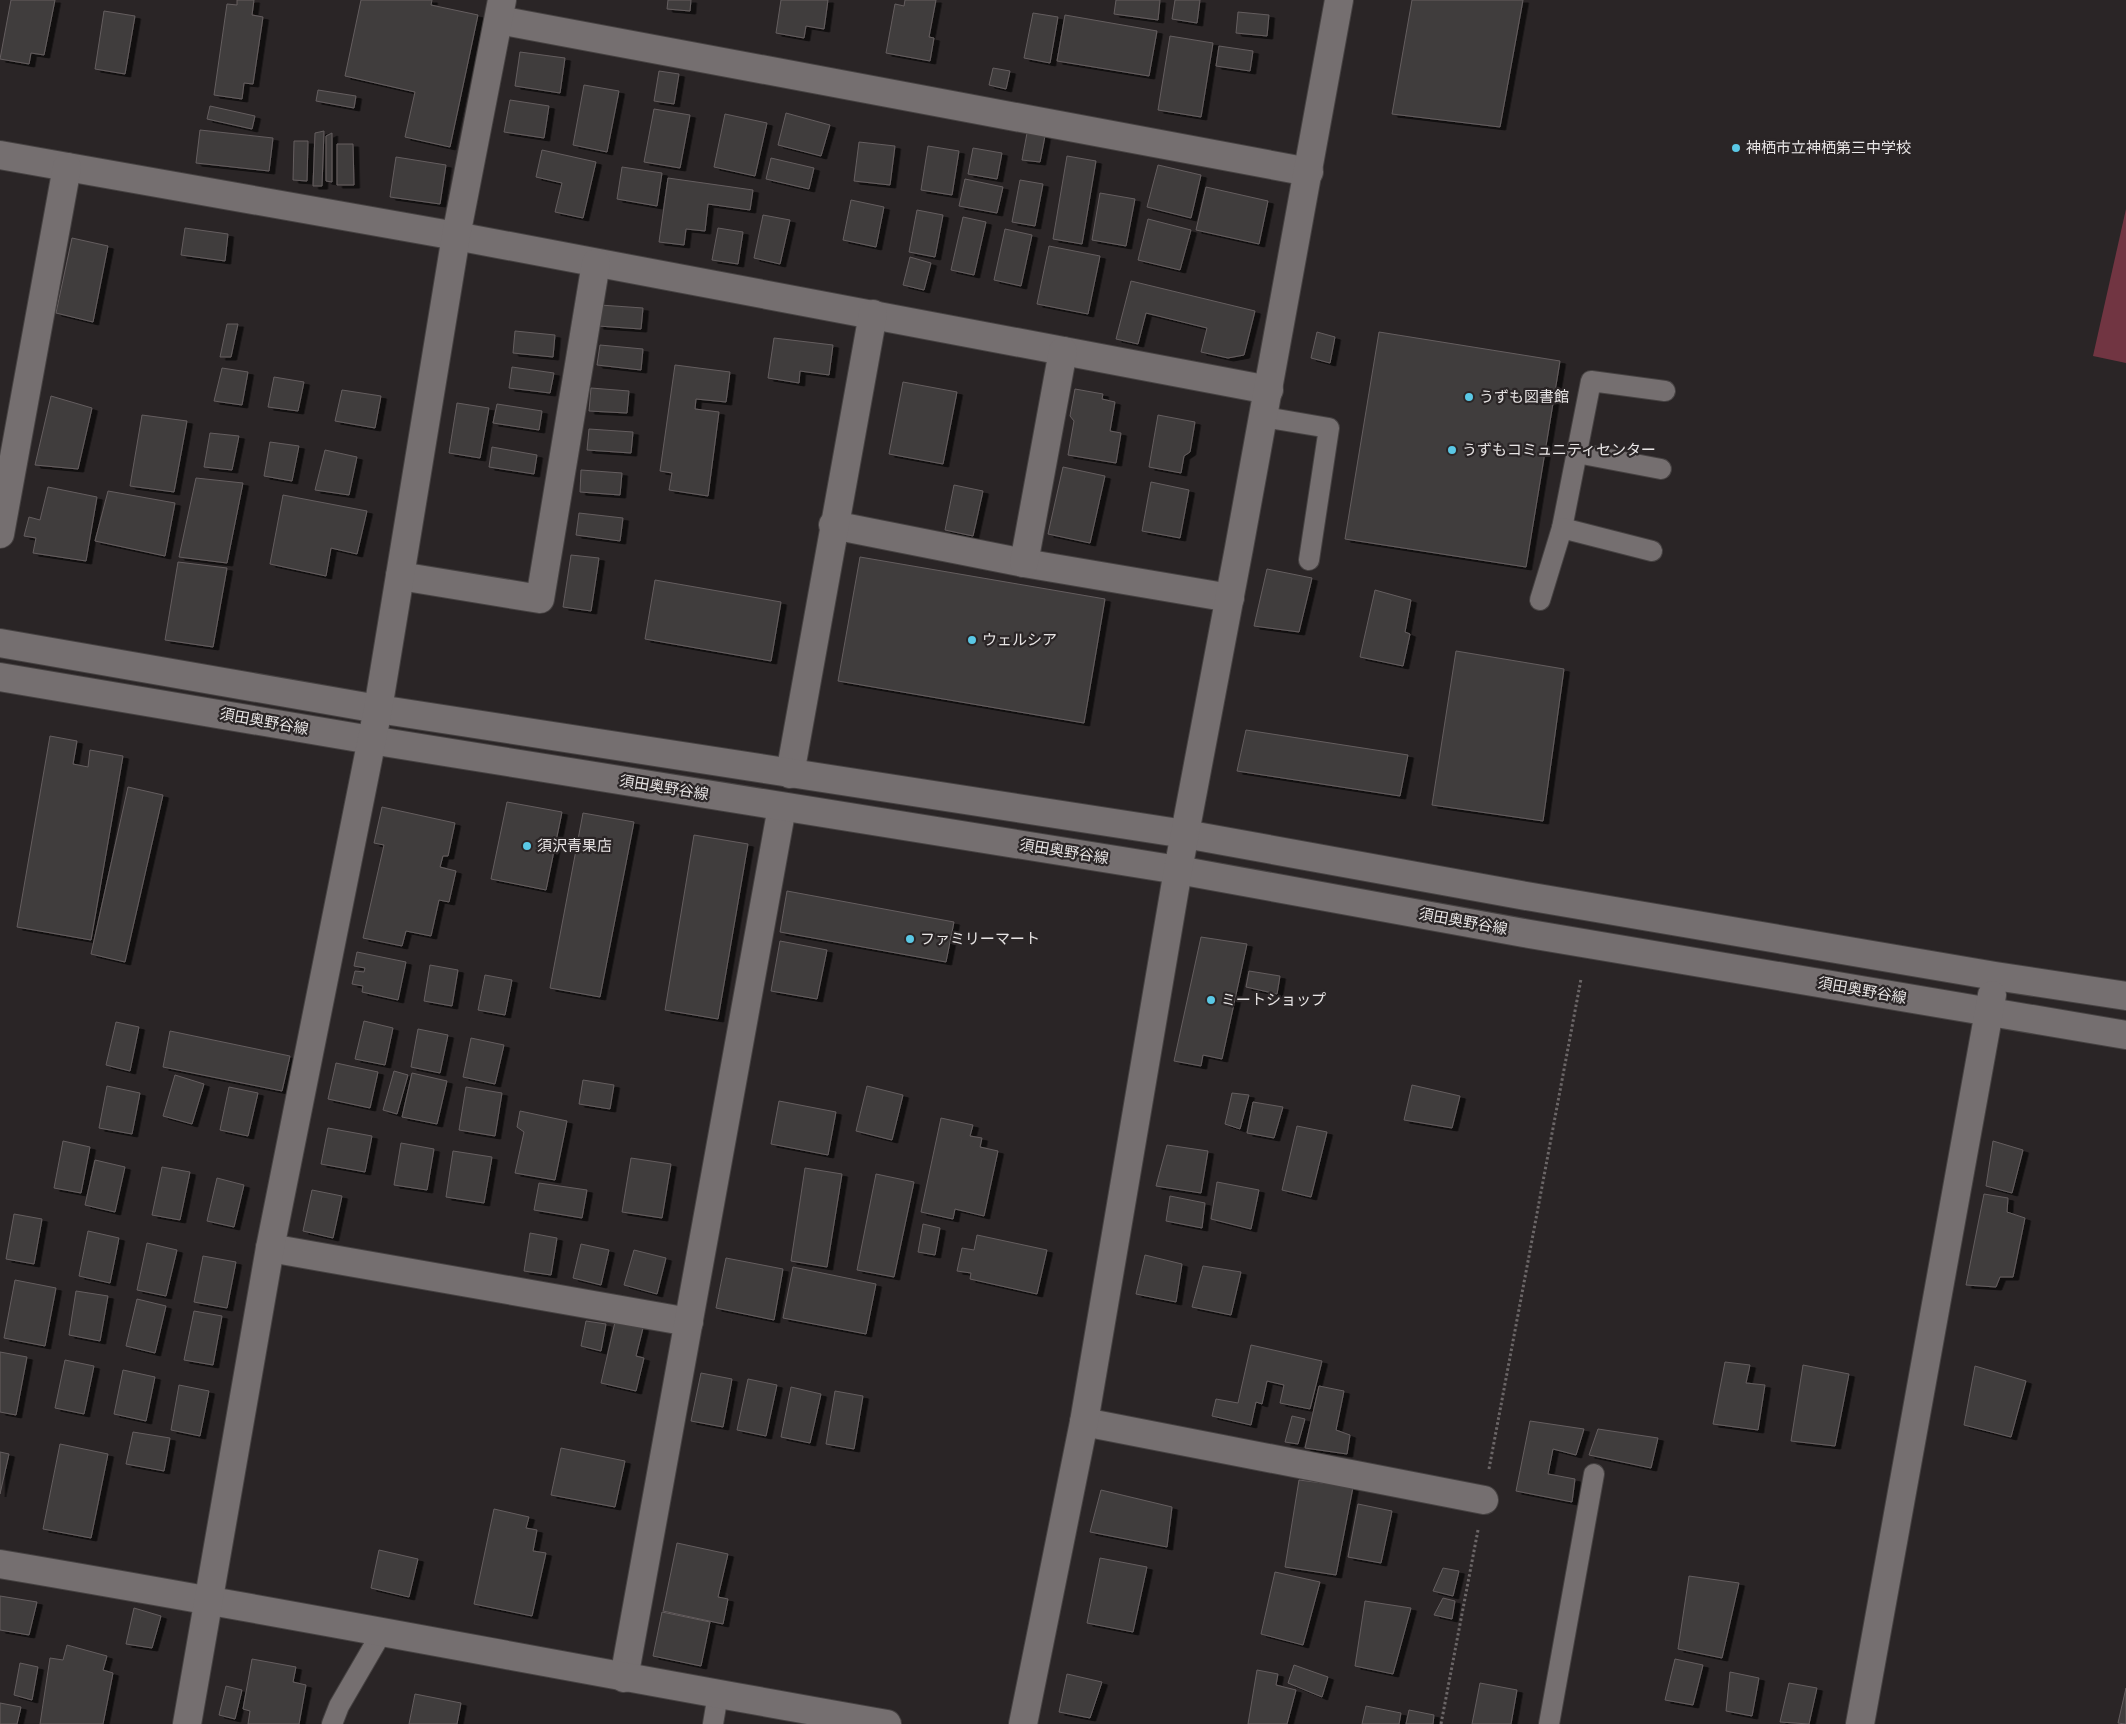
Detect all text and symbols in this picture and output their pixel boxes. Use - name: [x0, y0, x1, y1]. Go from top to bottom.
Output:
- place label: 神栖市立神栖第三中学校: [1746, 139, 1911, 158]
- marker: 神栖市立神栖第三中学校: [1730, 142, 1742, 154]
- place label: うずも図書館: [1479, 388, 1569, 407]
- marker: うずも図書館: [1463, 391, 1475, 403]
- place label: うずもコミュニティセンター: [1462, 441, 1656, 460]
- marker: うずもコミュニティセンター: [1446, 444, 1458, 456]
- place label: ウェルシア: [982, 631, 1057, 650]
- marker: ウェルシア: [966, 634, 978, 646]
- street label: 須田奥野谷線: [218, 705, 310, 739]
- street label: 須田奥野谷線: [618, 772, 710, 804]
- street label: 須田奥野谷線: [1018, 836, 1110, 868]
- place label: 須沢青果店: [537, 837, 612, 856]
- marker: 須沢青果店: [521, 840, 533, 852]
- street label: 須田奥野谷線: [1417, 905, 1509, 939]
- place label: ファミリーマート: [920, 930, 1040, 949]
- marker: ファミリーマート: [904, 933, 916, 945]
- street label: 須田奥野谷線: [1816, 974, 1908, 1008]
- place label: ミートショップ: [1221, 991, 1326, 1010]
- marker: ミートショップ: [1205, 994, 1217, 1006]

